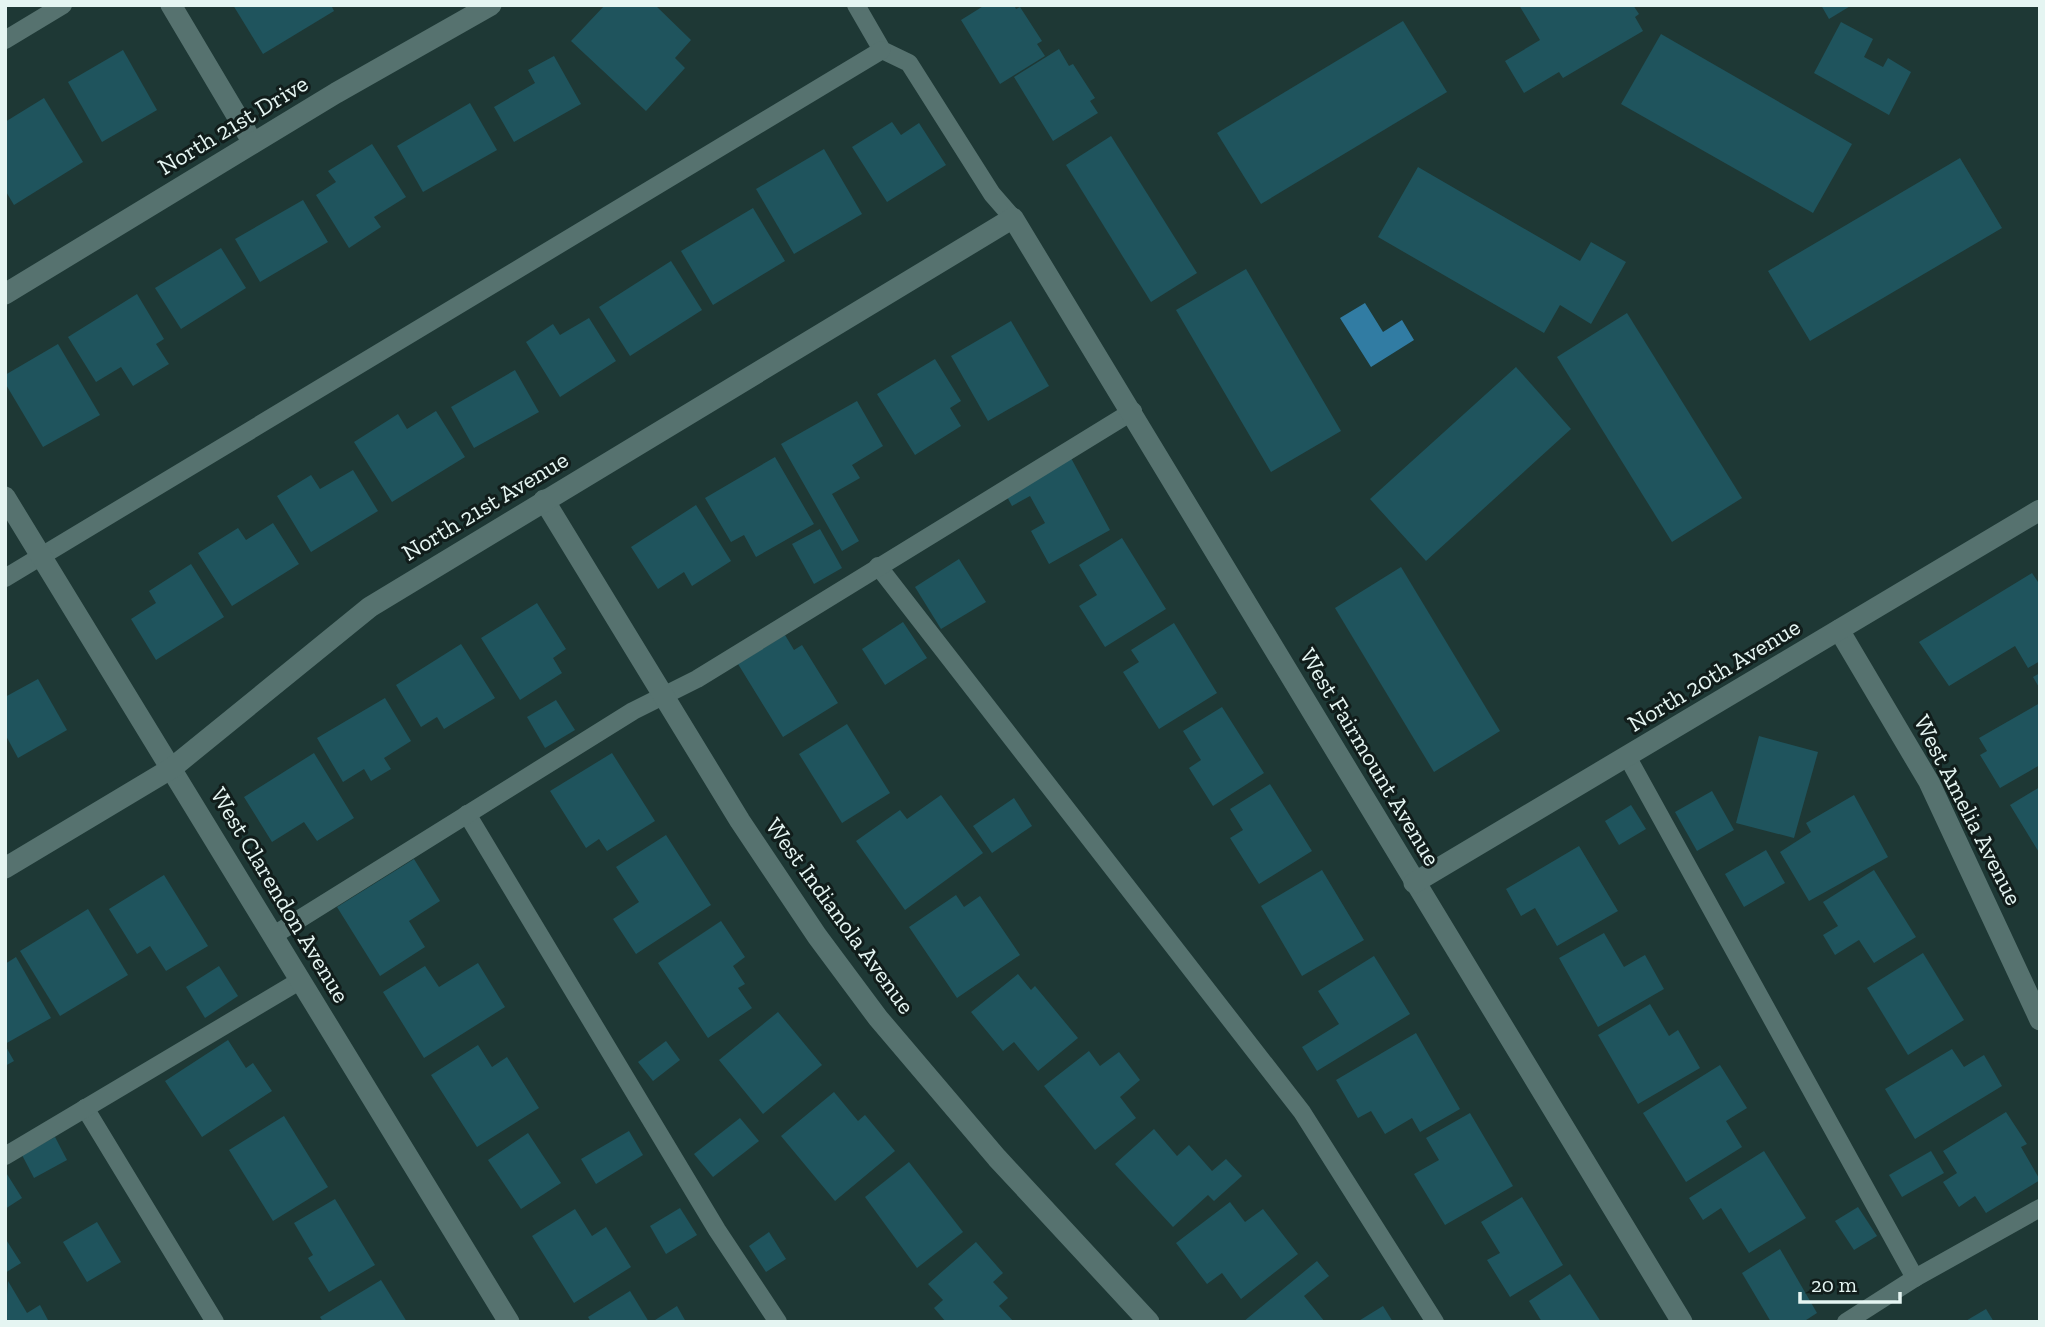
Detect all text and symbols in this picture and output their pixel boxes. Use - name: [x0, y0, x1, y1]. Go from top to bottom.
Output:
- street label: North 21st Drive: [152, 68, 313, 181]
- street label: North 21st Avenue: [396, 444, 573, 567]
- street label: North 20th Avenue: [1622, 612, 1805, 738]
- street label: West Fairmount Avenue: [1294, 643, 1447, 871]
- street label: West Amelia Avenue: [1908, 710, 2029, 910]
- street label: West Clarendon Avenue: [205, 782, 356, 1008]
- street label: West Indianola Avenue: [760, 812, 921, 1019]
- scale bar: [1800, 1260, 1900, 1304]
- text: 20 m: [1811, 1272, 1857, 1297]

